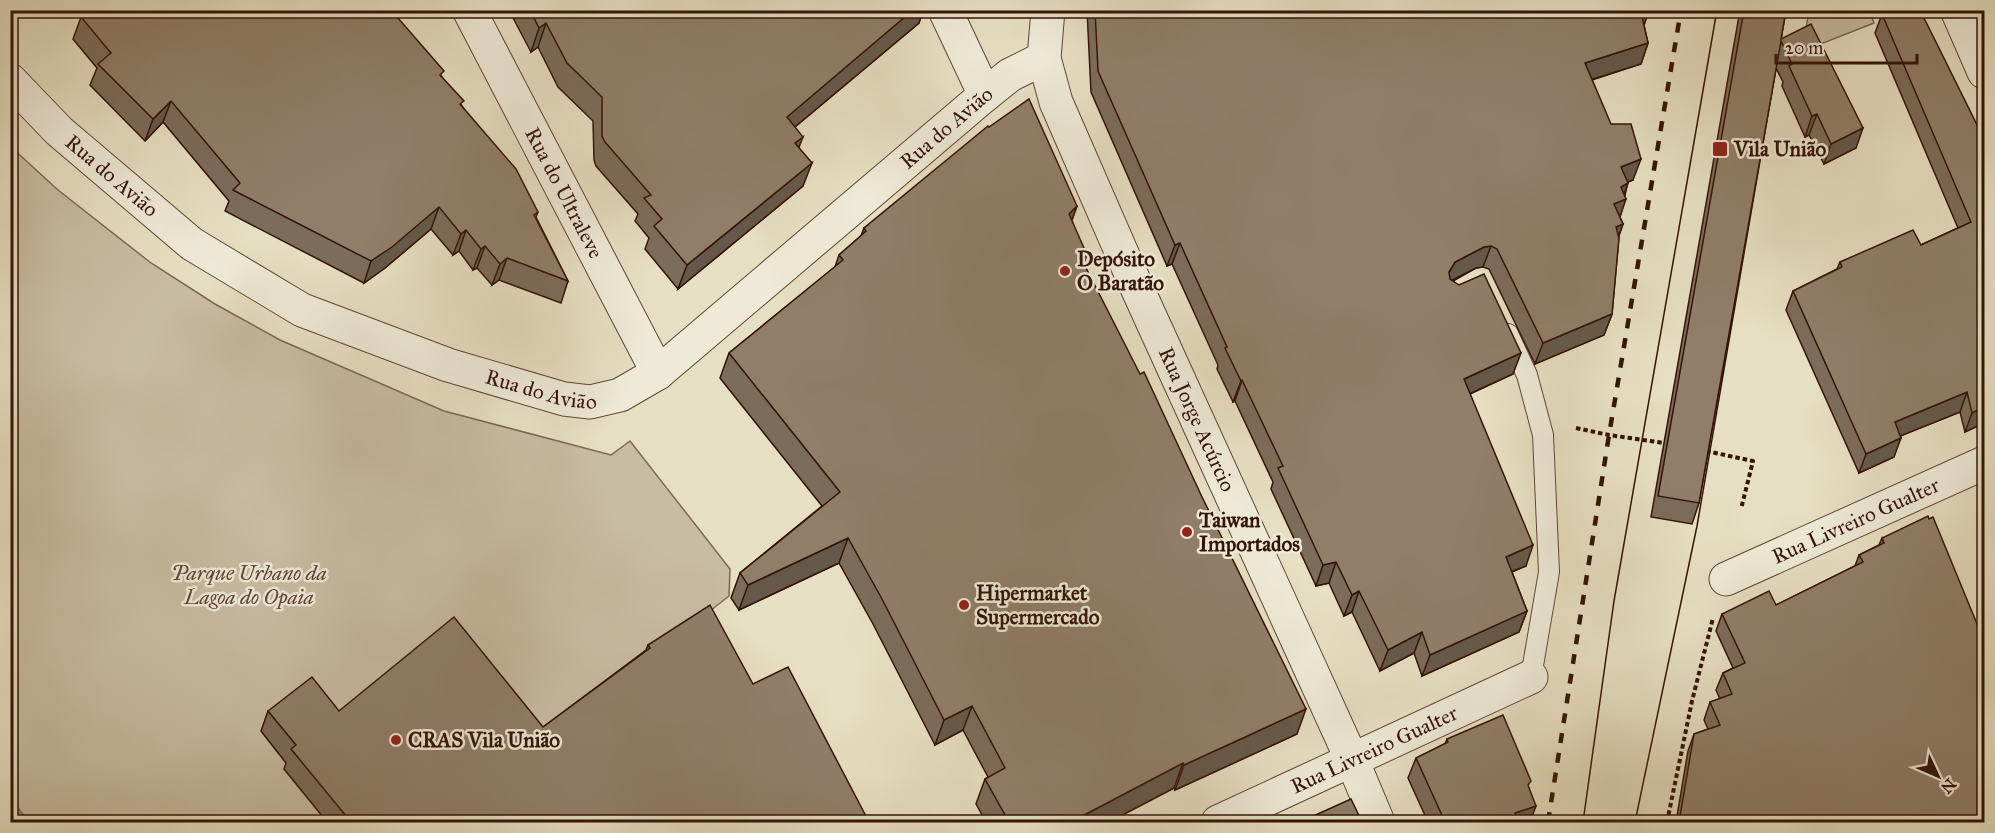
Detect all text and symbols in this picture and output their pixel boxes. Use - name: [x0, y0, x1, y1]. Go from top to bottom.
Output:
- scale bar: [1776, 27, 1917, 65]
- text: 20 m: [1785, 37, 1823, 59]
- street label: Rua do Avião: [895, 81, 998, 175]
- street label: Rua do Ultraleve: [519, 123, 609, 263]
- street label: Rua do Avião: [60, 129, 164, 223]
- place label: Vila União: [1733, 136, 1827, 162]
- marker: Vila União: [1711, 140, 1729, 158]
- place label: Depósito O Baratão: [1077, 246, 1164, 296]
- marker: Depósito O Baratão: [1058, 264, 1072, 278]
- street label: Rua Jorge Acúrcio: [1153, 343, 1241, 496]
- street label: Rua do Avião: [482, 364, 599, 416]
- street label: Rua Livreiro Gualter: [1768, 472, 1943, 570]
- place label: Taiwan Importados: [1198, 507, 1300, 557]
- marker: Taiwan Importados: [1180, 525, 1194, 539]
- park label: Parque Urbano da Lagoa do Opaia: [171, 560, 327, 610]
- place label: Hipermarket Supermercado: [976, 580, 1100, 630]
- marker: Hipermarket Supermercado: [957, 598, 971, 612]
- street label: Rua Livreiro Gualter: [1287, 700, 1462, 800]
- place label: CRAS Vila União: [408, 727, 560, 753]
- marker: CRAS Vila União: [389, 733, 403, 747]
- north arrow: [1908, 746, 1968, 806]
- text: N: [1937, 775, 1960, 798]

